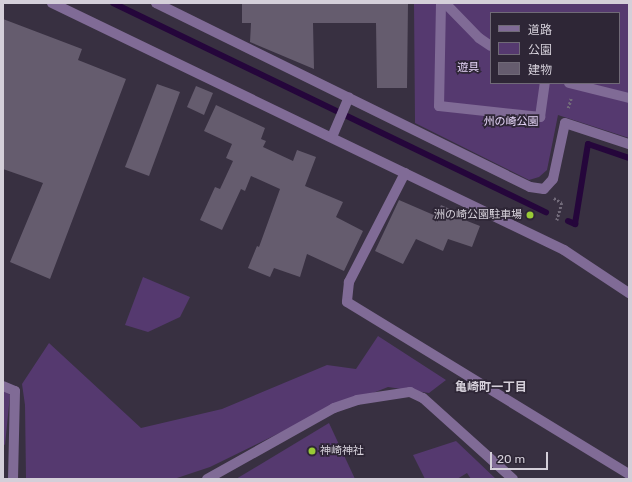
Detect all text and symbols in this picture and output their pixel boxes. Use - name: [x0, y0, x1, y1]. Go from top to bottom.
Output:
- legend: [490, 12, 620, 84]
- text: 道路: [528, 23, 552, 37]
- text: 公園: [528, 43, 552, 57]
- park label: 遊具: [457, 61, 479, 75]
- text: 建物: [528, 63, 552, 77]
- park label: 州の崎公園: [484, 115, 538, 129]
- place label: 洲の崎公園駐車場: [434, 208, 522, 222]
- marker: 洲の崎公園駐車場: [525, 210, 535, 220]
- district label: 亀崎町一丁目: [455, 381, 527, 395]
- place label: 神崎神社: [320, 444, 364, 458]
- scale bar: [492, 444, 550, 470]
- marker: 神崎神社: [307, 446, 317, 456]
- text: 20 m: [497, 452, 525, 466]

